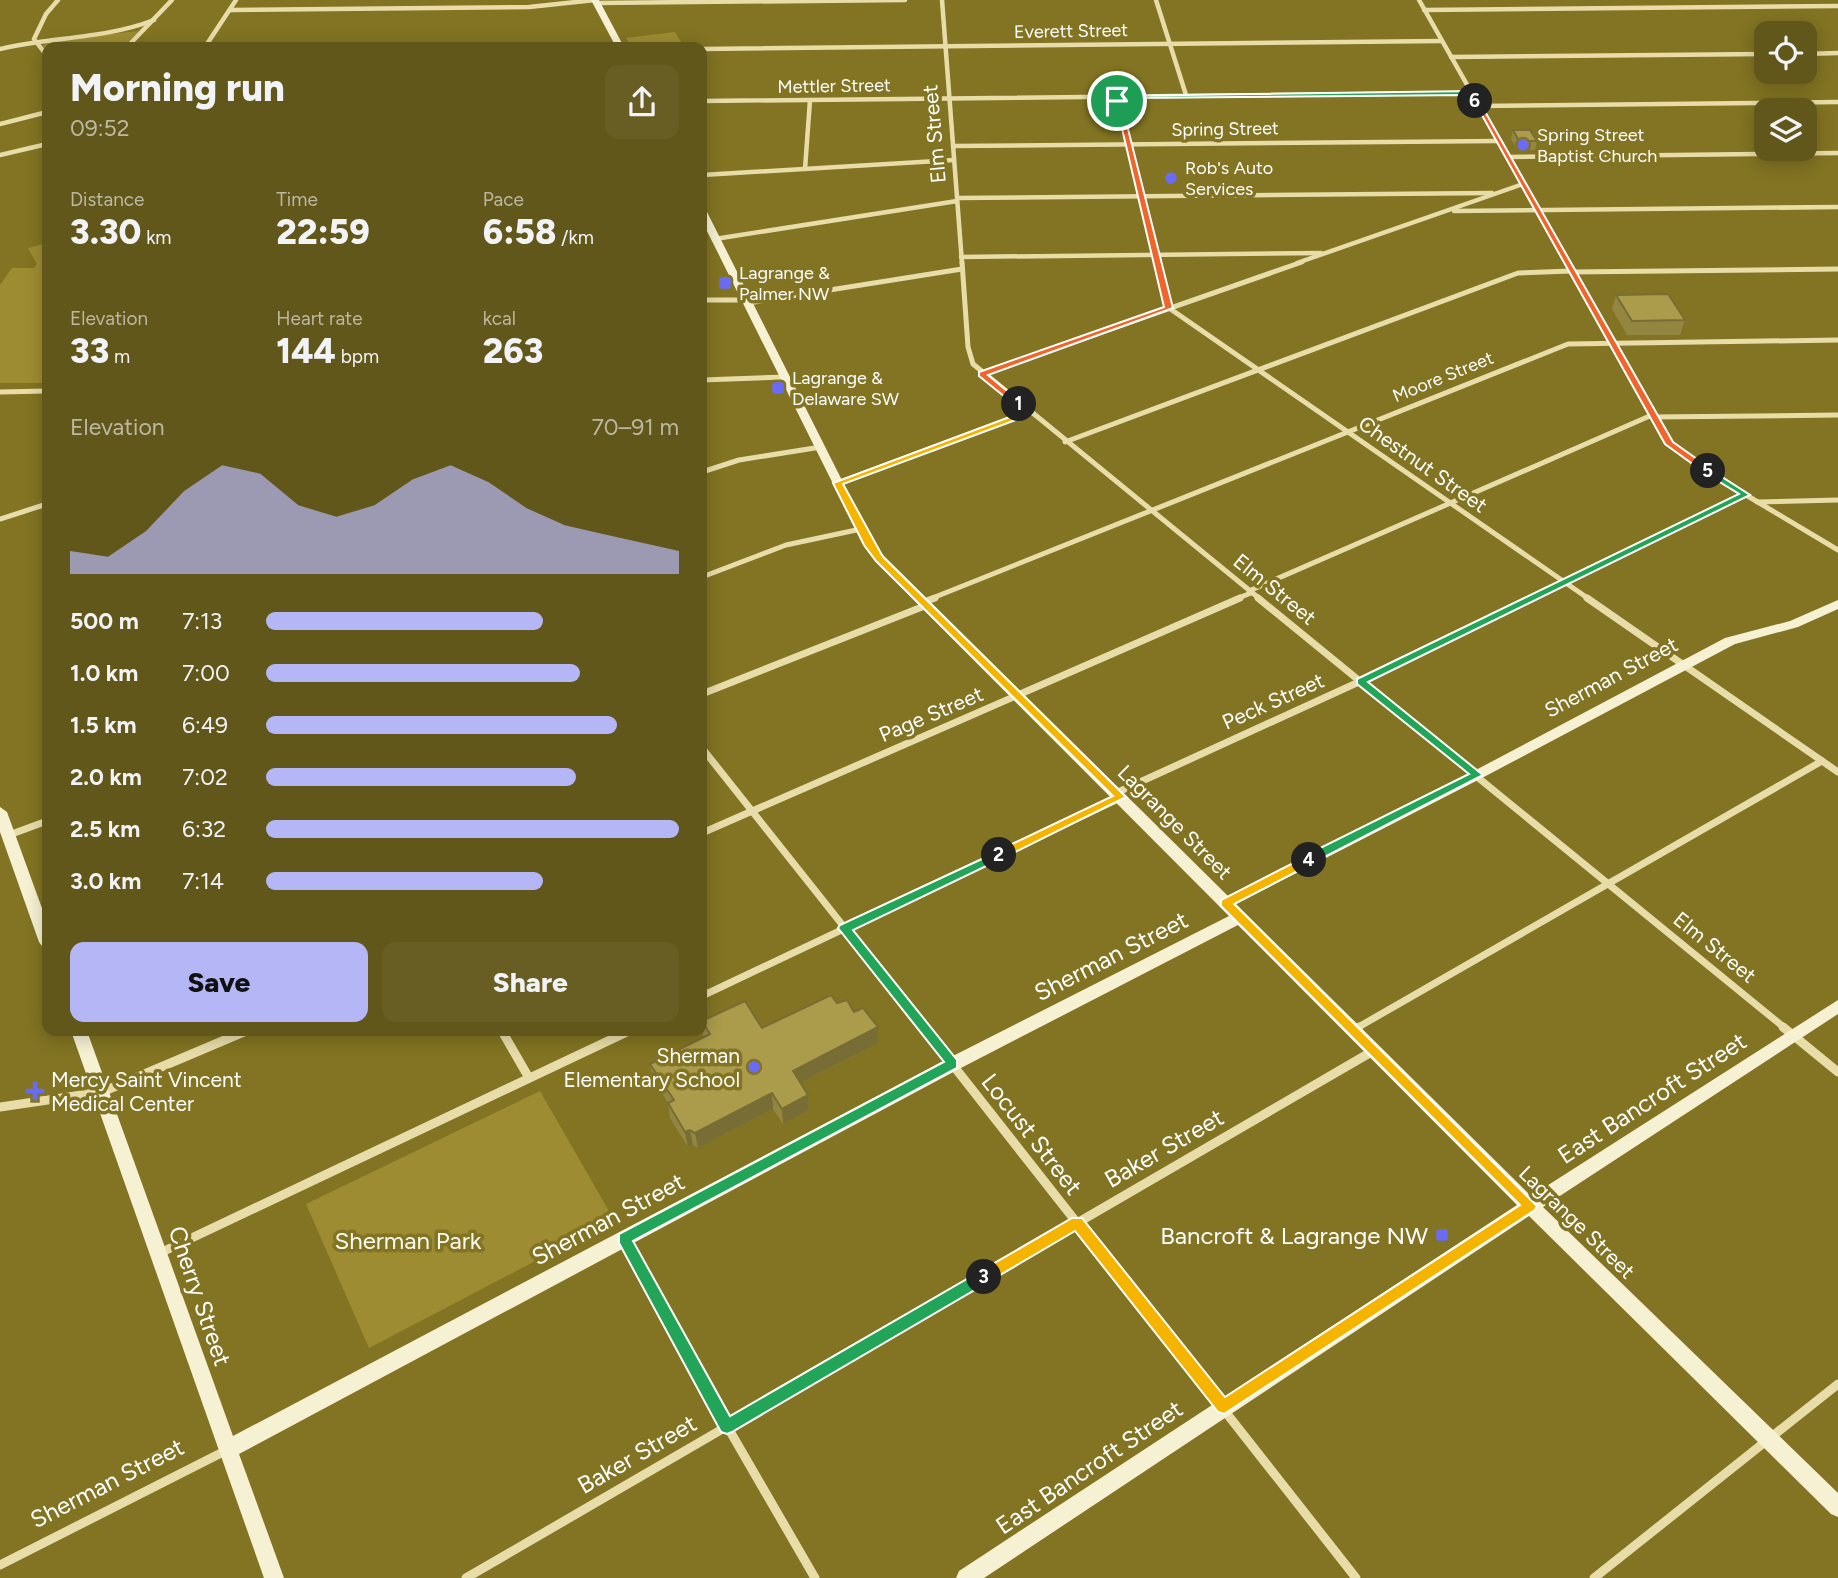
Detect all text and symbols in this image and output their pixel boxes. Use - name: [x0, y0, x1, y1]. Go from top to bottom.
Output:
- street label: Everett Street: [1014, 19, 1128, 43]
- map controls: [1754, 21, 1817, 161]
- button: locate: [1754, 21, 1817, 84]
- text: Morning run: [70, 65, 285, 111]
- button: share: [605, 65, 679, 139]
- pin: [1087, 71, 1147, 131]
- street label: Mettler Street: [777, 74, 891, 98]
- icon: arrive: [1098, 82, 1136, 120]
- street label: Elm Street: [917, 84, 951, 184]
- pin: 6: [1458, 84, 1492, 119]
- text: 6: [1469, 89, 1480, 112]
- button: layers: [1754, 98, 1817, 161]
- text: 09:52: [70, 114, 130, 142]
- street label: Spring Street: [1171, 117, 1279, 141]
- place label: Spring Street Baptist Church: [1537, 124, 1657, 167]
- marker: Spring Street Baptist Church: [1515, 137, 1531, 153]
- place label: Rob's Auto Services: [1185, 157, 1273, 200]
- marker: Rob's Auto Services: [1163, 170, 1179, 186]
- text: Distance: [70, 188, 144, 211]
- text: Time: [276, 188, 318, 211]
- text: Pace: [483, 188, 524, 211]
- text: 3.30: [70, 211, 141, 253]
- text: 22:59: [276, 211, 370, 253]
- text: 6:58: [483, 211, 556, 253]
- text: km: [141, 226, 172, 249]
- text: /km: [556, 226, 594, 249]
- place label: Lagrange & Palmer NW: [739, 262, 830, 305]
- marker: Lagrange & Palmer NW: [717, 275, 733, 291]
- text: Elevation: [70, 307, 148, 330]
- text: Heart rate: [276, 307, 363, 330]
- text: kcal: [483, 307, 516, 330]
- text: 33: [70, 330, 109, 372]
- text: 144: [276, 330, 336, 372]
- text: 263: [483, 330, 543, 372]
- text: m: [109, 345, 130, 368]
- text: bpm: [336, 345, 379, 368]
- street label: Moore Street: [1389, 347, 1497, 407]
- place label: Lagrange & Delaware SW: [792, 367, 900, 410]
- marker: Lagrange & Delaware SW: [770, 380, 786, 396]
- pin: 1: [1002, 386, 1036, 422]
- text: 1: [1014, 392, 1023, 415]
- street label: Chestnut Street: [1354, 410, 1492, 518]
- text: Elevation: [70, 413, 165, 441]
- text: 70–91 m: [591, 413, 679, 441]
- pin: 5: [1690, 454, 1726, 489]
- text: 5: [1702, 459, 1713, 482]
- street label: Elm Street: [1229, 548, 1321, 630]
- text: 500 m: [70, 607, 139, 635]
- text: 7:13: [182, 607, 222, 635]
- street label: Sherman Street: [1540, 631, 1682, 723]
- text: 1.0 km: [70, 659, 138, 687]
- text: 7:00: [182, 659, 230, 687]
- street label: Peck Street: [1218, 667, 1328, 735]
- street label: Page Street: [875, 681, 987, 747]
- text: 1.5 km: [70, 711, 137, 739]
- text: 6:49: [182, 711, 228, 739]
- street label: Lagrange Street: [1113, 760, 1237, 884]
- text: 2.0 km: [70, 763, 142, 791]
- text: 7:02: [182, 763, 228, 791]
- text: 2.5 km: [70, 815, 140, 843]
- text: 6:32: [182, 815, 226, 843]
- pin: 2: [982, 838, 1016, 872]
- pin: 4: [1292, 842, 1326, 878]
- text: 2: [993, 843, 1004, 866]
- text: 4: [1302, 848, 1315, 871]
- text: 3.0 km: [70, 867, 141, 895]
- text: 7:14: [182, 867, 224, 895]
- street label: Sherman Street: [1029, 905, 1193, 1007]
- street label: Elm Street: [1669, 906, 1761, 988]
- button: Save: [70, 942, 368, 1022]
- button: Share: [382, 942, 679, 1022]
- street label: East Bancroft Street: [1552, 1026, 1752, 1170]
- place label: Sherman Elementary School: [564, 1043, 740, 1092]
- marker: Sherman Elementary School: [746, 1059, 762, 1075]
- place label: Mercy Saint Vincent Medical Center: [51, 1067, 242, 1116]
- street label: Locust Street: [976, 1067, 1088, 1201]
- marker: Mercy Saint Vincent Medical Center: [25, 1081, 45, 1101]
- street label: Baker Street: [1099, 1102, 1229, 1194]
- street label: Lagrange Street: [1514, 1160, 1640, 1284]
- street label: Sherman Street: [527, 1167, 689, 1271]
- place label: Bancroft & Lagrange NW: [1160, 1221, 1428, 1250]
- street label: Cherry Street: [163, 1222, 237, 1370]
- park label: Sherman Park: [335, 1226, 482, 1255]
- marker: Bancroft & Lagrange NW: [1434, 1227, 1450, 1243]
- pin: 3: [967, 1260, 1002, 1294]
- text: 3: [978, 1265, 989, 1288]
- street label: East Bancroft Street: [990, 1394, 1188, 1540]
- street label: Baker Street: [572, 1408, 702, 1500]
- street label: Sherman Street: [25, 1432, 189, 1534]

